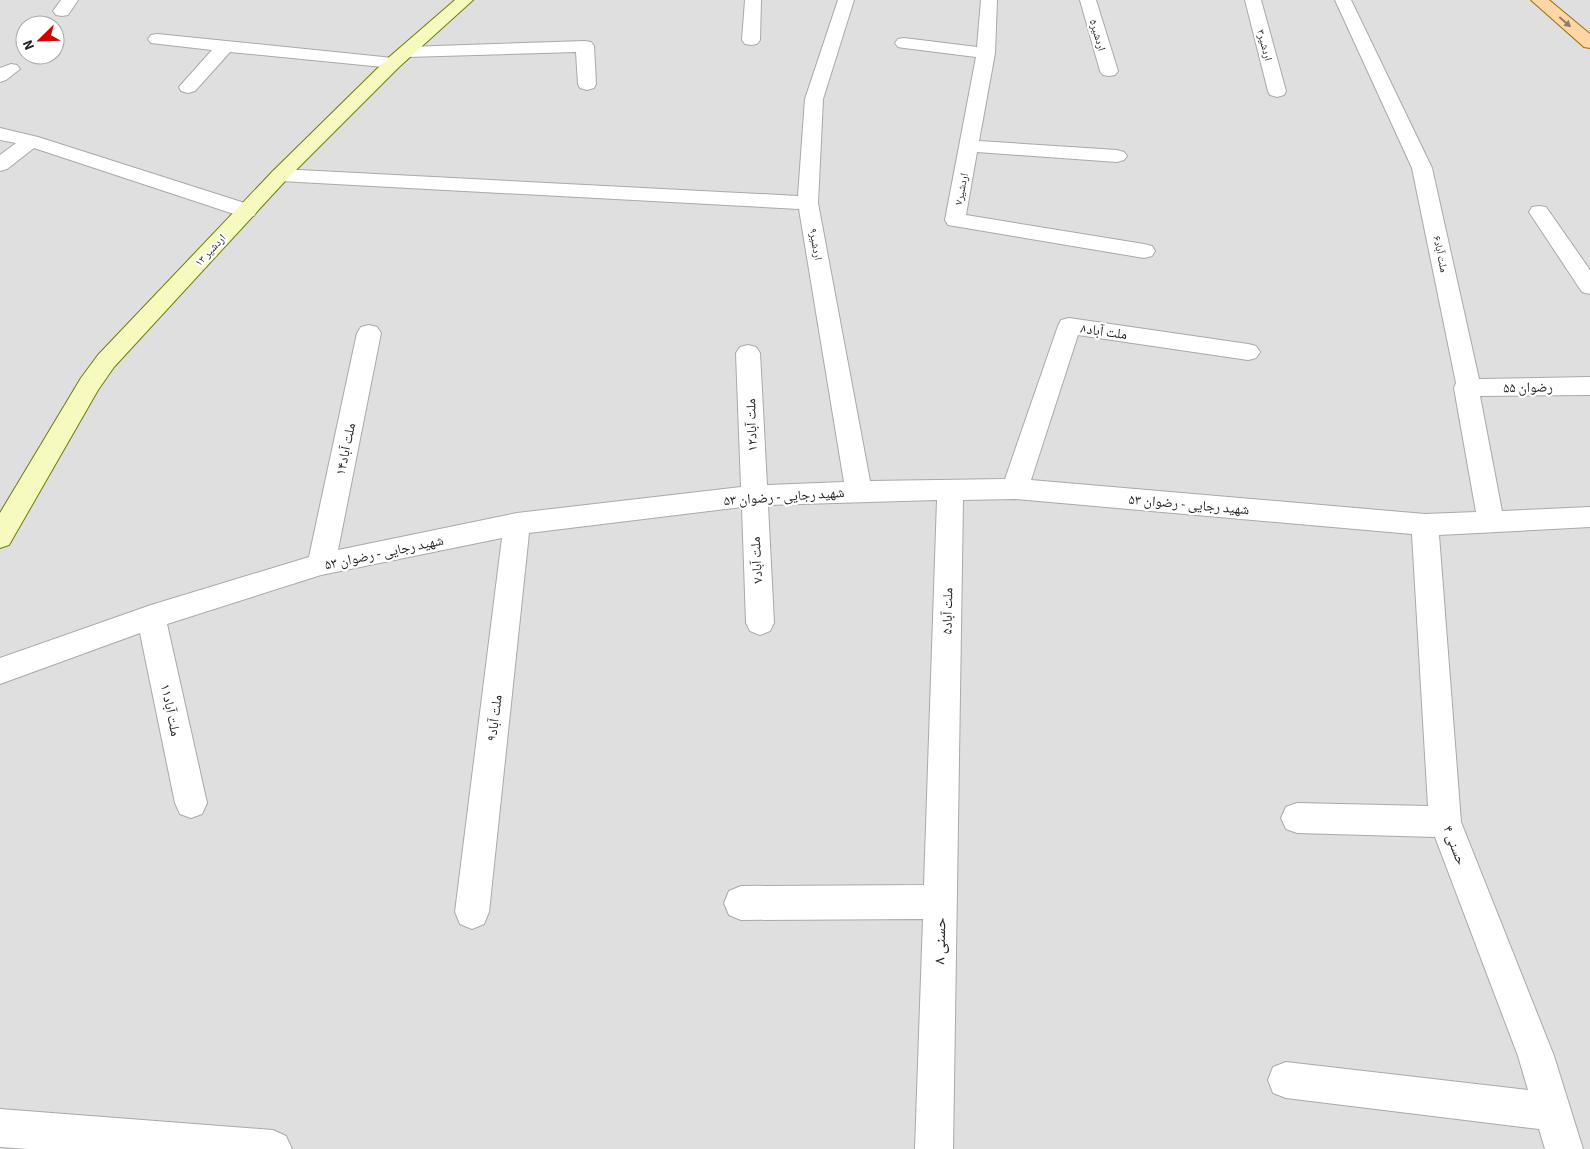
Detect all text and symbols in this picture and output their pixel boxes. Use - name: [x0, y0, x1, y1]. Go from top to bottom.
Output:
- north arrow: [15, 15, 65, 65]
- one-way arrow: [1558, 16, 1571, 27]
- street label: اردشیر۵: [1086, 18, 1109, 53]
- street label: اردشیر۳: [1253, 28, 1276, 63]
- text: N: [18, 36, 40, 53]
- street label: اردشیر۷: [951, 172, 972, 206]
- street label: اردشیر۹: [805, 227, 826, 261]
- street label: اردشیر ۱۳: [192, 231, 229, 270]
- street label: ملت آباد۶: [1429, 235, 1452, 274]
- street label: ملت آباد۸: [1079, 319, 1128, 345]
- street label: رضوان ۵۵: [1503, 378, 1553, 398]
- street label: ملت آباد۱۲: [741, 398, 763, 452]
- street label: ملت آباد۱۴: [331, 421, 361, 477]
- street label: شهید رجایی - رضوان ۵۳: [723, 483, 845, 511]
- street label: شهید رجایی - رضوان ۵۳: [1128, 490, 1250, 520]
- street label: شهید رجایی - رضوان ۵۳: [323, 531, 446, 575]
- street label: ملت آباد۷: [746, 536, 768, 584]
- street label: ملت آباد۵: [938, 587, 958, 635]
- street label: ملت آباد۱۱: [155, 682, 185, 738]
- street label: ملت آباد۹: [482, 694, 508, 743]
- street label: حسنی ۴: [1437, 823, 1471, 868]
- street label: حسنی ۸: [929, 917, 951, 965]

